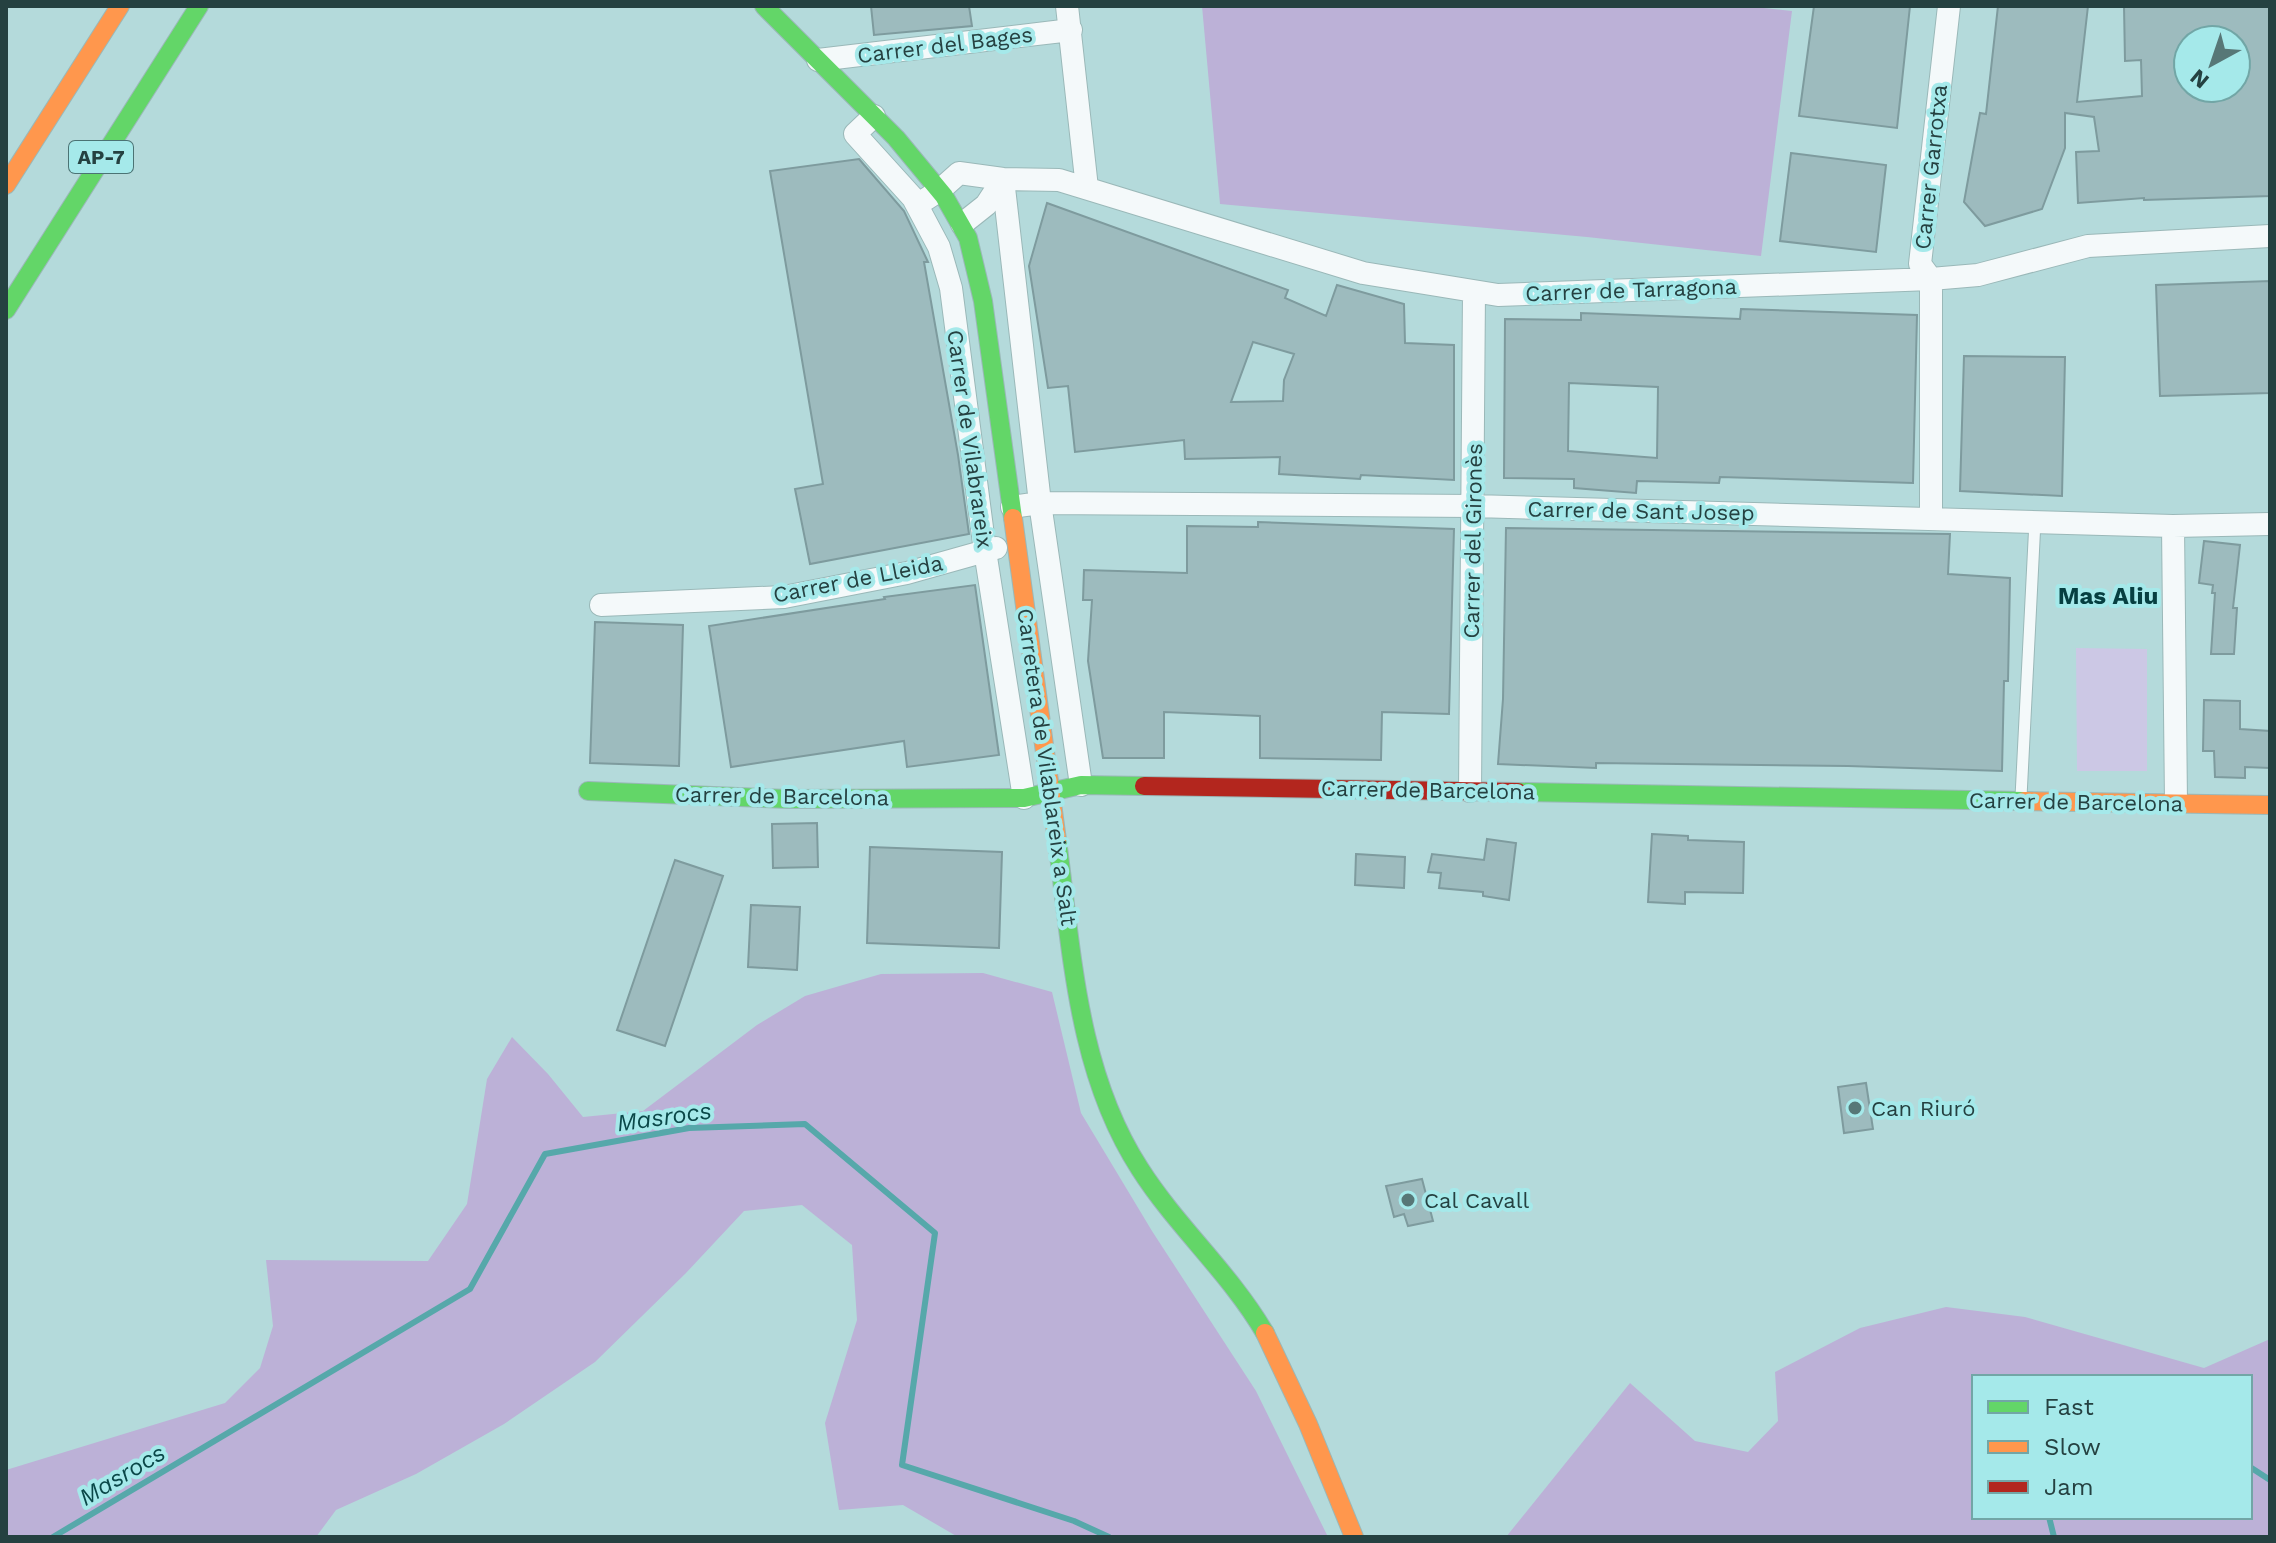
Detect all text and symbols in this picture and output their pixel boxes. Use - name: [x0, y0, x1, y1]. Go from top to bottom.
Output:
- street label: Carrer del Bages: [856, 22, 1034, 68]
- north arrow: [2172, 24, 2252, 104]
- text: N: [2185, 64, 2214, 94]
- street label: Carrer Garrotxa: [1910, 83, 1952, 251]
- road number: AP-7: [69, 141, 133, 173]
- street label: Carrer de Tarragona: [1525, 274, 1737, 306]
- street label: Carrer de Vilabrareix: [942, 328, 998, 550]
- street label: Carrer del Gironès: [1459, 443, 1487, 639]
- street label: Carrer de Sant Josep: [1527, 497, 1755, 525]
- street label: Carrer de Lleida: [771, 550, 945, 608]
- district label: Mas Aliu: [2058, 582, 2158, 610]
- street label: Carretera de Vilablareix a Salt: [1012, 607, 1082, 927]
- street label: Carrer de Barcelona: [1321, 776, 1535, 804]
- street label: Carrer de Barcelona: [675, 782, 889, 810]
- street label: Carrer de Barcelona: [1969, 788, 2183, 816]
- place label: Can Riuró: [1871, 1096, 1975, 1121]
- water label: Masrocs: [615, 1097, 713, 1137]
- marker: Can Riuró: [1846, 1099, 1864, 1117]
- place label: Cal Cavall: [1424, 1188, 1530, 1213]
- marker: Cal Cavall: [1399, 1191, 1417, 1209]
- legend: [1972, 1375, 2252, 1519]
- text: Fast: [2044, 1393, 2094, 1421]
- text: Slow: [2044, 1433, 2101, 1461]
- water label: Masrocs: [74, 1438, 170, 1512]
- text: Jam: [2044, 1473, 2094, 1501]

